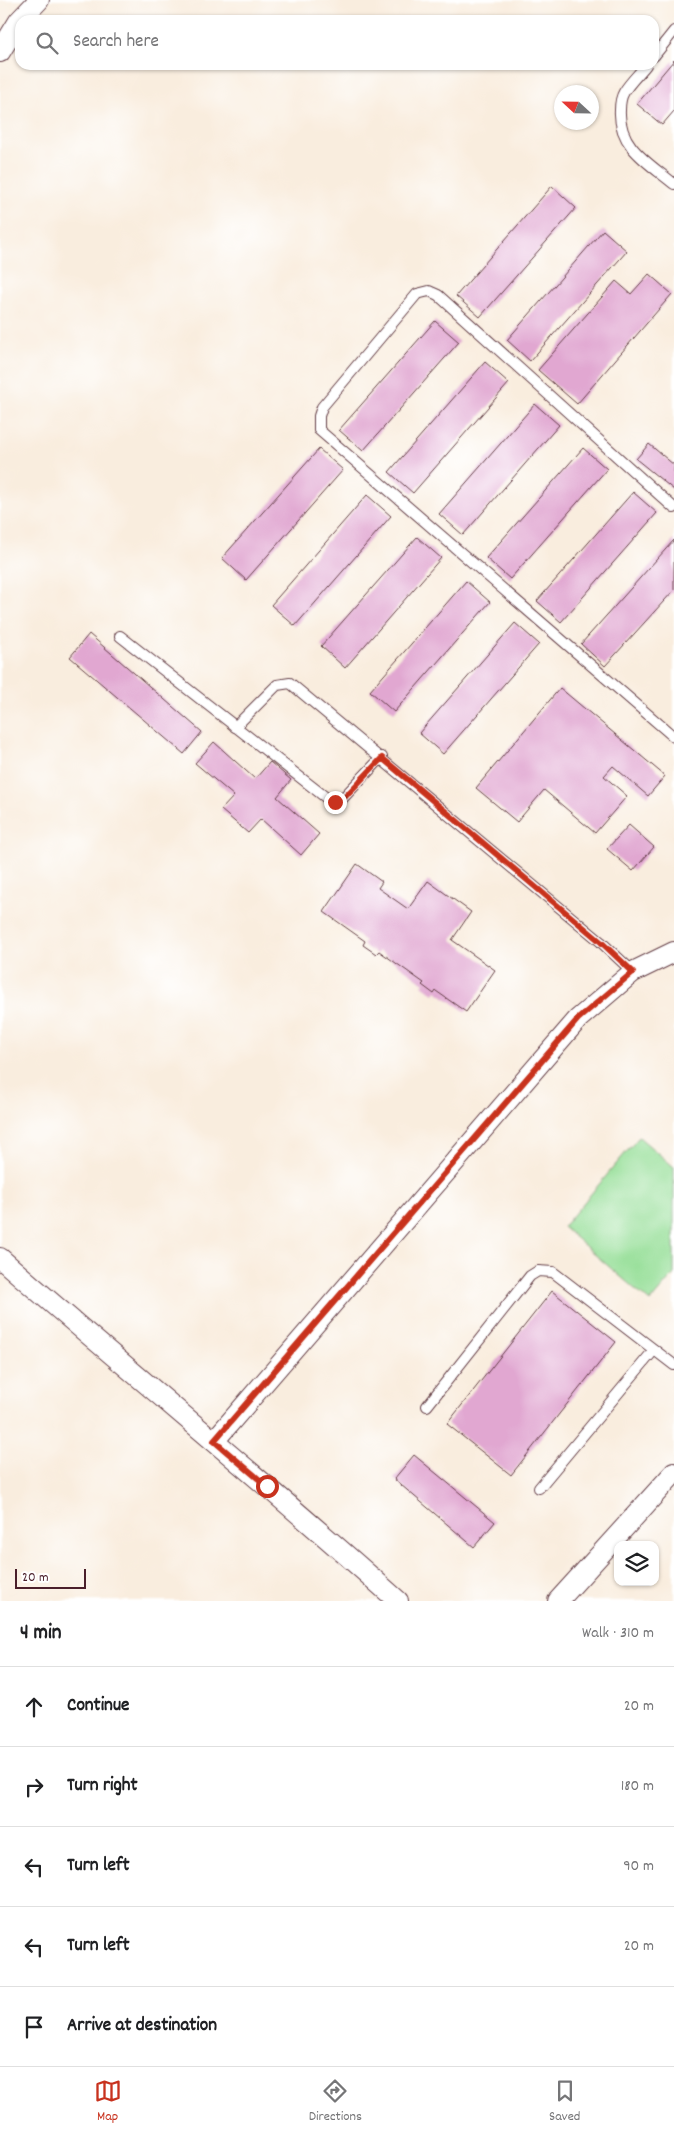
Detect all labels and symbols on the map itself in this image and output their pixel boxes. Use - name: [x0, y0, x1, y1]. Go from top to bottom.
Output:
- north arrow: [554, 85, 599, 130]
- route end: [324, 791, 347, 814]
- route start: [256, 1475, 279, 1498]
- scale bar: [15, 1566, 86, 1589]

